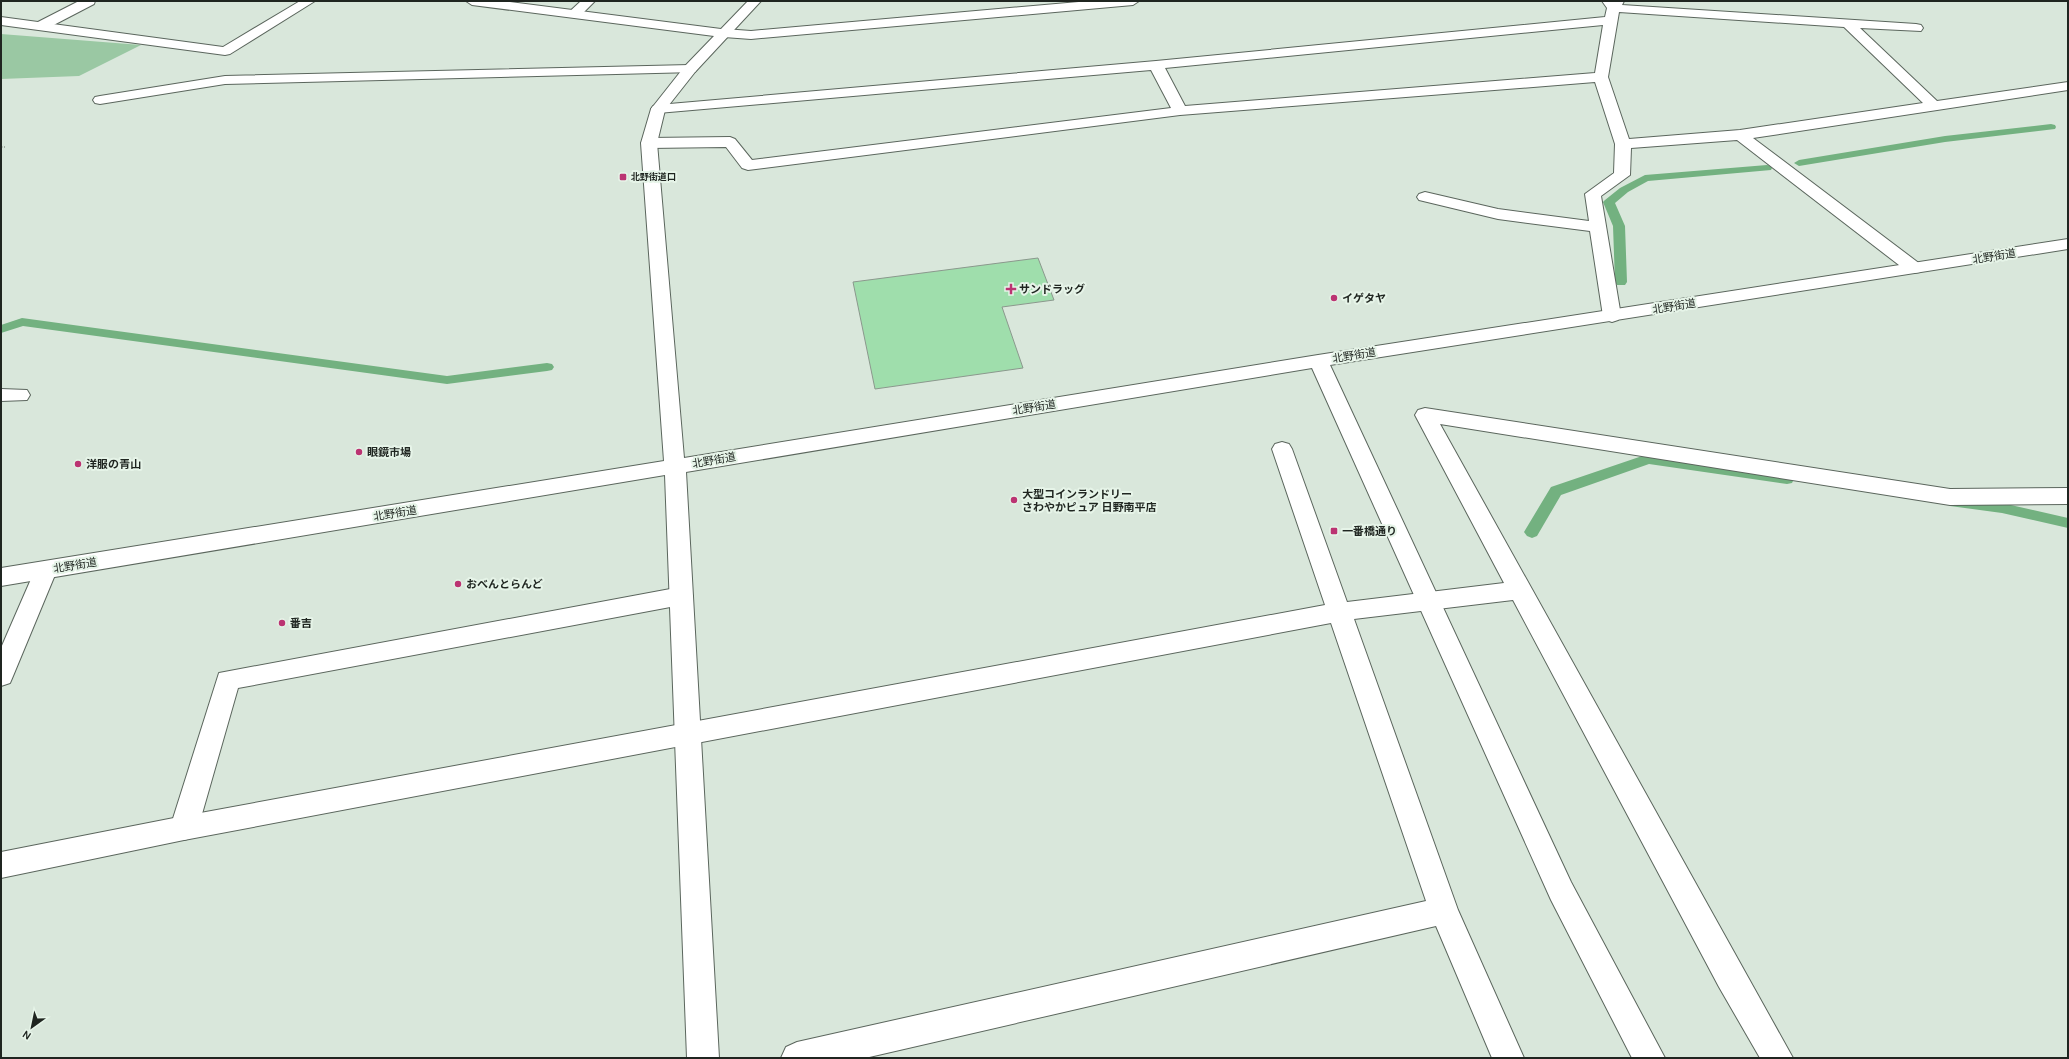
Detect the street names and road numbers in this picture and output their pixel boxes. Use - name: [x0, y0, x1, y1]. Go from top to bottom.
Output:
- street label: 北野街道: [1971, 247, 2017, 266]
- street label: 北野街道: [1651, 297, 1697, 316]
- street label: 北野街道: [1331, 346, 1377, 365]
- street label: 北野街道: [1011, 398, 1057, 417]
- street label: 北野街道: [691, 450, 737, 471]
- street label: 北野街道: [372, 504, 418, 523]
- street label: 北野街道: [52, 556, 98, 575]

